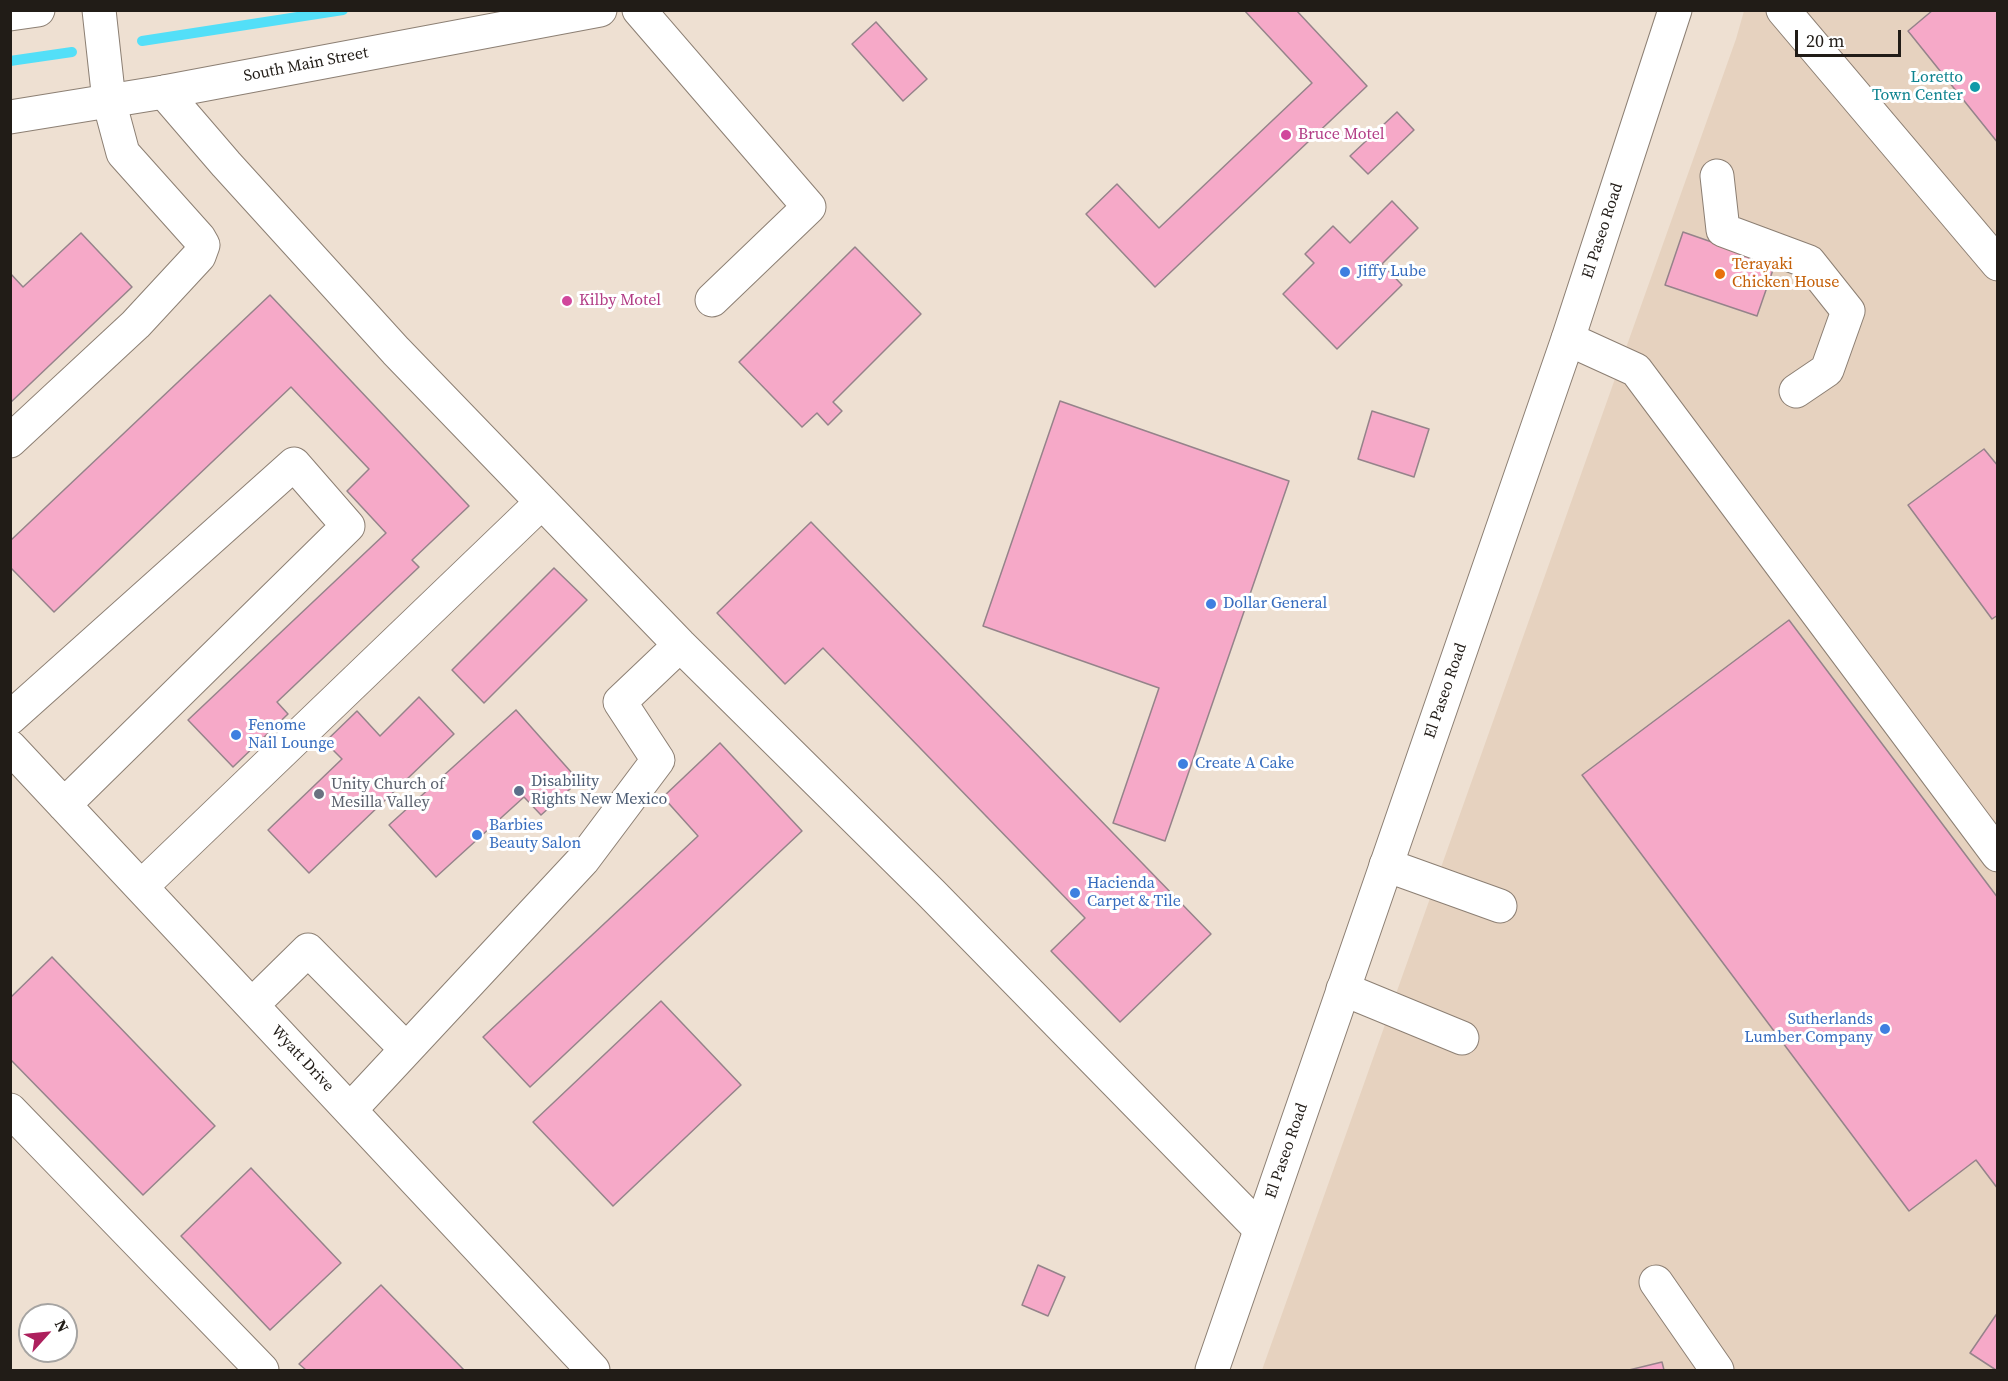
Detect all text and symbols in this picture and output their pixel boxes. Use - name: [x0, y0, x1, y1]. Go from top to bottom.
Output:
- scale bar: [1798, 18, 1904, 56]
- text: 20 m: [1806, 28, 1844, 53]
- street label: South Main Street: [242, 44, 370, 86]
- place label: Loretto Town Center: [1872, 68, 1963, 106]
- marker: Loretto Town Center: [1968, 80, 1982, 94]
- place label: Bruce Motel: [1298, 125, 1384, 145]
- marker: Bruce Motel: [1279, 128, 1293, 142]
- street label: El Paseo Road: [1578, 181, 1628, 281]
- place label: Terayaki Chicken House: [1732, 255, 1839, 293]
- place label: Jiffy Lube: [1357, 262, 1426, 282]
- marker: Jiffy Lube: [1338, 265, 1352, 279]
- marker: Terayaki Chicken House: [1713, 267, 1727, 281]
- place label: Kilby Motel: [579, 291, 661, 311]
- marker: Kilby Motel: [560, 294, 574, 308]
- place label: Dollar General: [1223, 594, 1327, 614]
- marker: Dollar General: [1204, 597, 1218, 611]
- street label: El Paseo Road: [1421, 641, 1471, 741]
- place label: Fenome Nail Lounge: [248, 716, 334, 754]
- marker: Fenome Nail Lounge: [229, 728, 243, 742]
- place label: Create A Cake: [1195, 754, 1294, 774]
- marker: Create A Cake: [1176, 757, 1190, 771]
- place label: Disability Rights New Mexico: [531, 772, 667, 810]
- place label: Unity Church of Mesilla Valley: [331, 775, 445, 813]
- marker: Disability Rights New Mexico: [512, 784, 526, 798]
- marker: Unity Church of Mesilla Valley: [312, 787, 326, 801]
- place label: Barbies Beauty Salon: [489, 816, 581, 854]
- marker: Barbies Beauty Salon: [470, 828, 484, 842]
- place label: Hacienda Carpet & Tile: [1087, 874, 1181, 912]
- marker: Hacienda Carpet & Tile: [1068, 886, 1082, 900]
- place label: Sutherlands Lumber Company: [1744, 1010, 1873, 1048]
- street label: Wyatt Drive: [266, 1022, 338, 1096]
- marker: Sutherlands Lumber Company: [1878, 1022, 1892, 1036]
- street label: El Paseo Road: [1262, 1101, 1312, 1201]
- north arrow: [18, 1303, 78, 1363]
- text: N: [50, 1316, 75, 1336]

